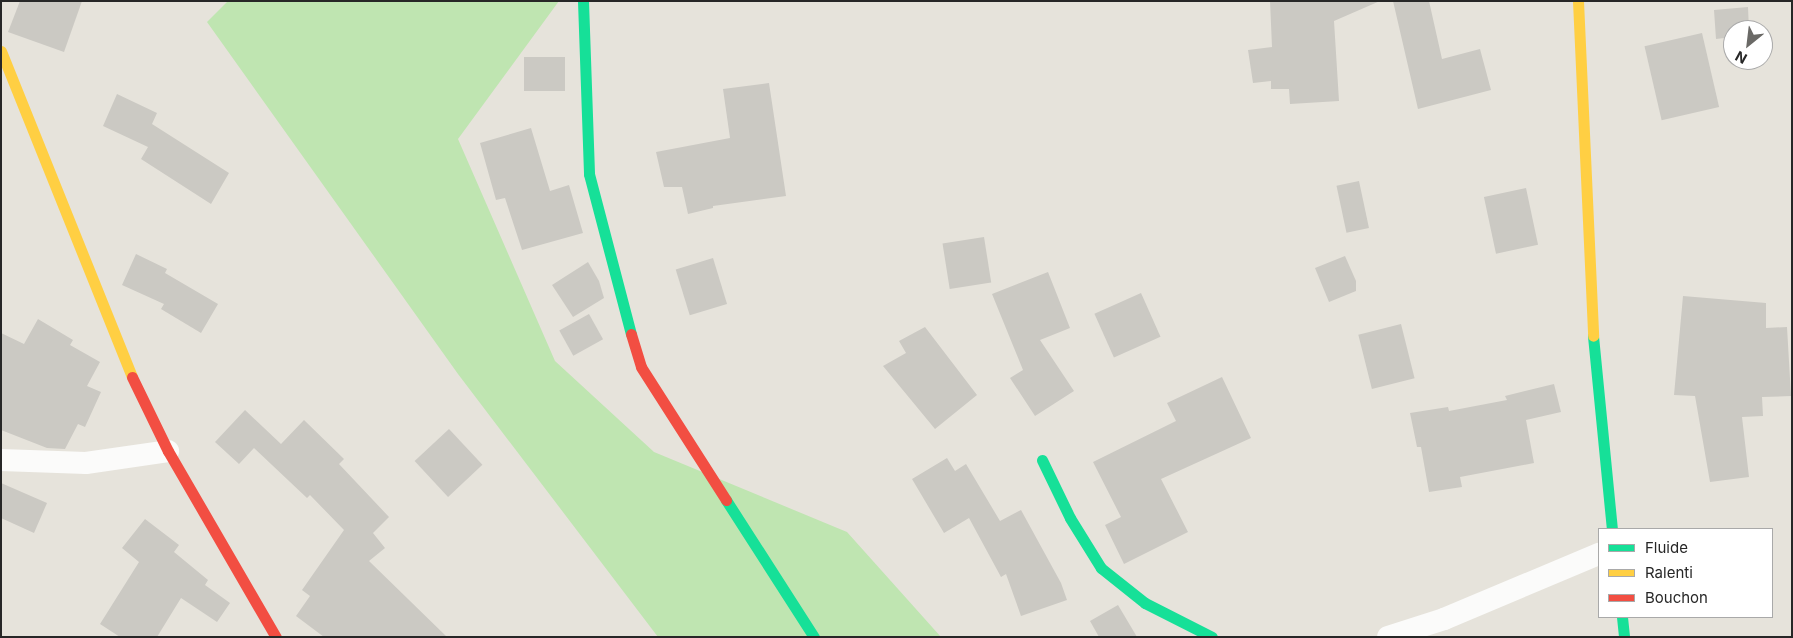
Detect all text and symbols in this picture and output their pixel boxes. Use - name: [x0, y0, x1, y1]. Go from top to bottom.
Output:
- north arrow: [1723, 20, 1773, 70]
- text: N: [1732, 48, 1750, 68]
- legend: [1598, 528, 1773, 618]
- text: Fluide: [1645, 538, 1688, 557]
- text: Ralenti: [1645, 563, 1693, 582]
- text: Bouchon: [1645, 588, 1708, 607]

